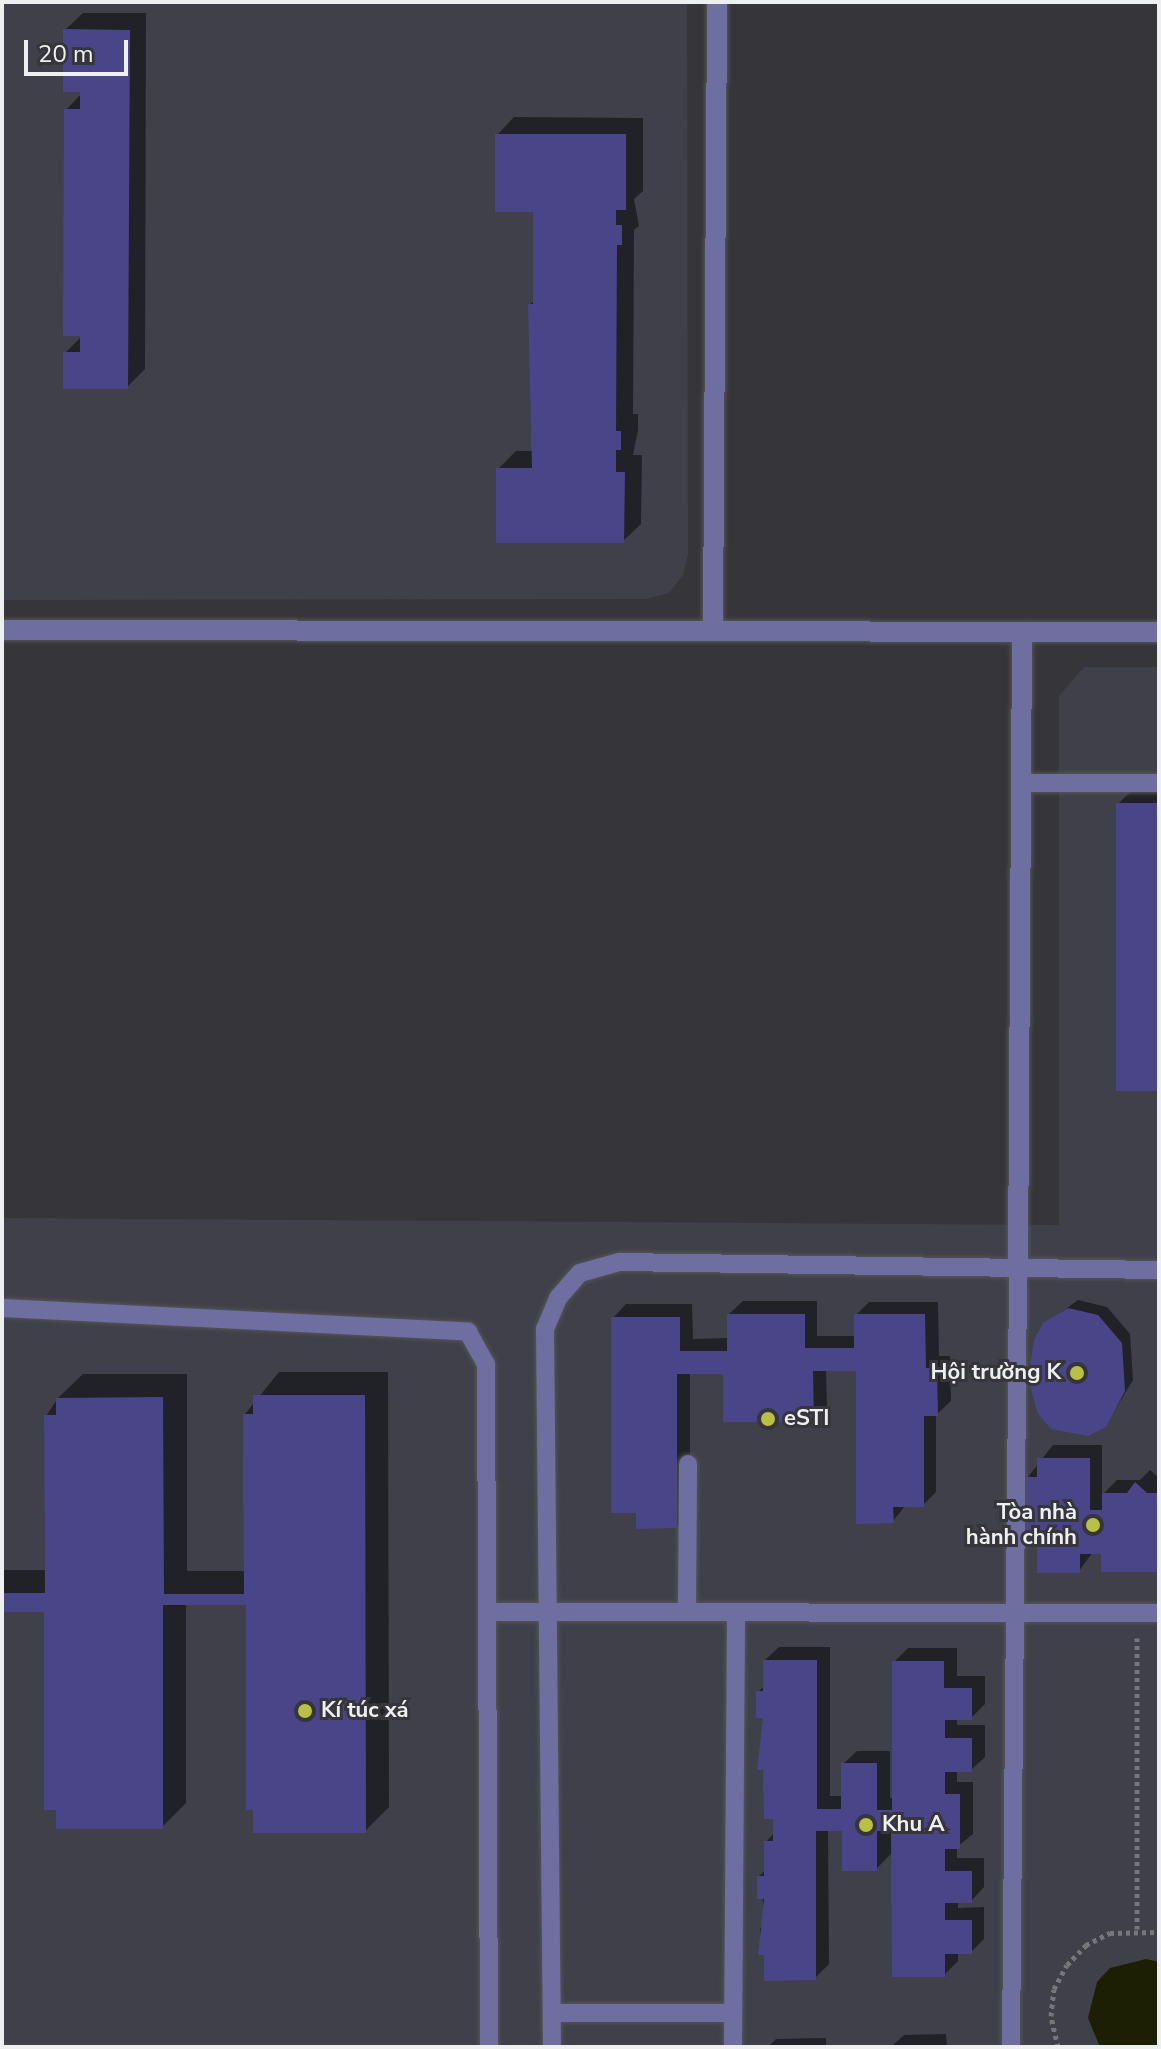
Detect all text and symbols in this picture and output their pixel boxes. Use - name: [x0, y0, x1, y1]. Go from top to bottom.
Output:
- scale bar: [28, 24, 132, 74]
- text: 20 m: [38, 38, 94, 70]
- place label: Hội trường K: [931, 1360, 1061, 1386]
- marker: Hội trường K: [1068, 1364, 1086, 1382]
- place label: eSTI: [784, 1406, 829, 1432]
- marker: eSTI: [759, 1410, 777, 1428]
- place label: Tòa nhà hành chính: [966, 1499, 1077, 1550]
- marker: Tòa nhà hành chính: [1084, 1516, 1102, 1534]
- place label: Kí túc xá: [321, 1698, 409, 1724]
- marker: Kí túc xá: [296, 1702, 314, 1720]
- place label: Khu A: [882, 1812, 945, 1838]
- marker: Khu A: [857, 1816, 875, 1834]

